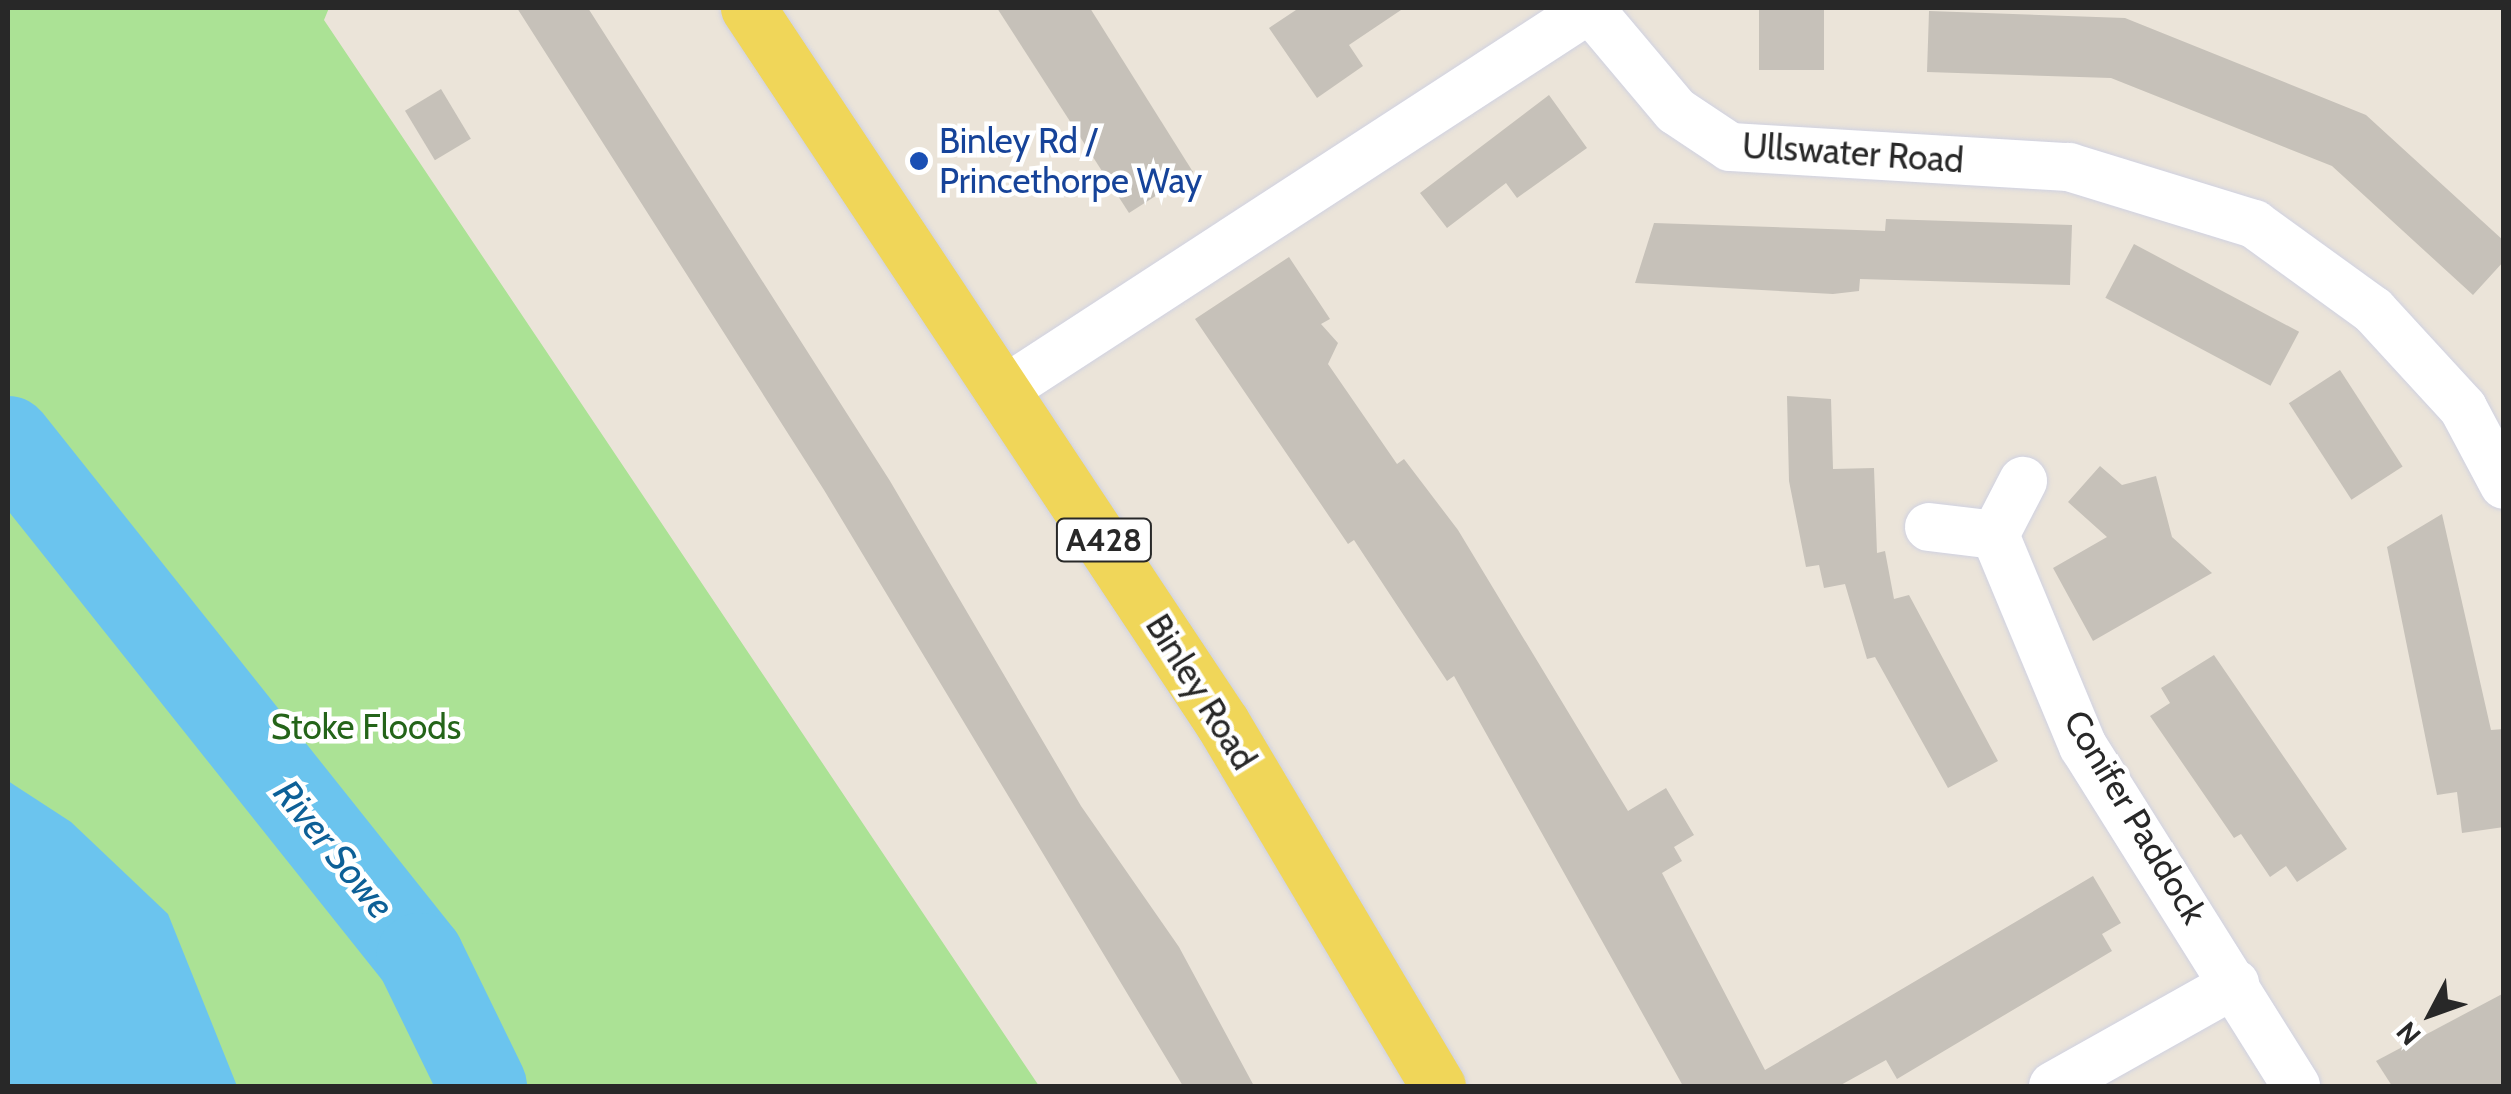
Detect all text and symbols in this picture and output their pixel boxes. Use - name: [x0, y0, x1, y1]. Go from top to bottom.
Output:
- place label: Binley Rd / Princethorpe Way: [939, 120, 1202, 202]
- street label: Ullswater Road: [1741, 124, 1965, 182]
- marker: Binley Rd / Princethorpe Way: [908, 150, 930, 172]
- road number: A428: [1054, 513, 1154, 567]
- street label: Binley Road: [1137, 607, 1265, 777]
- street label: Conifer Paddock: [2055, 703, 2215, 931]
- park label: Stoke Floods: [271, 706, 461, 748]
- water label: River Sowe: [264, 771, 404, 927]
- north arrow: [2381, 964, 2481, 1064]
- text: N: [2389, 1015, 2428, 1052]

